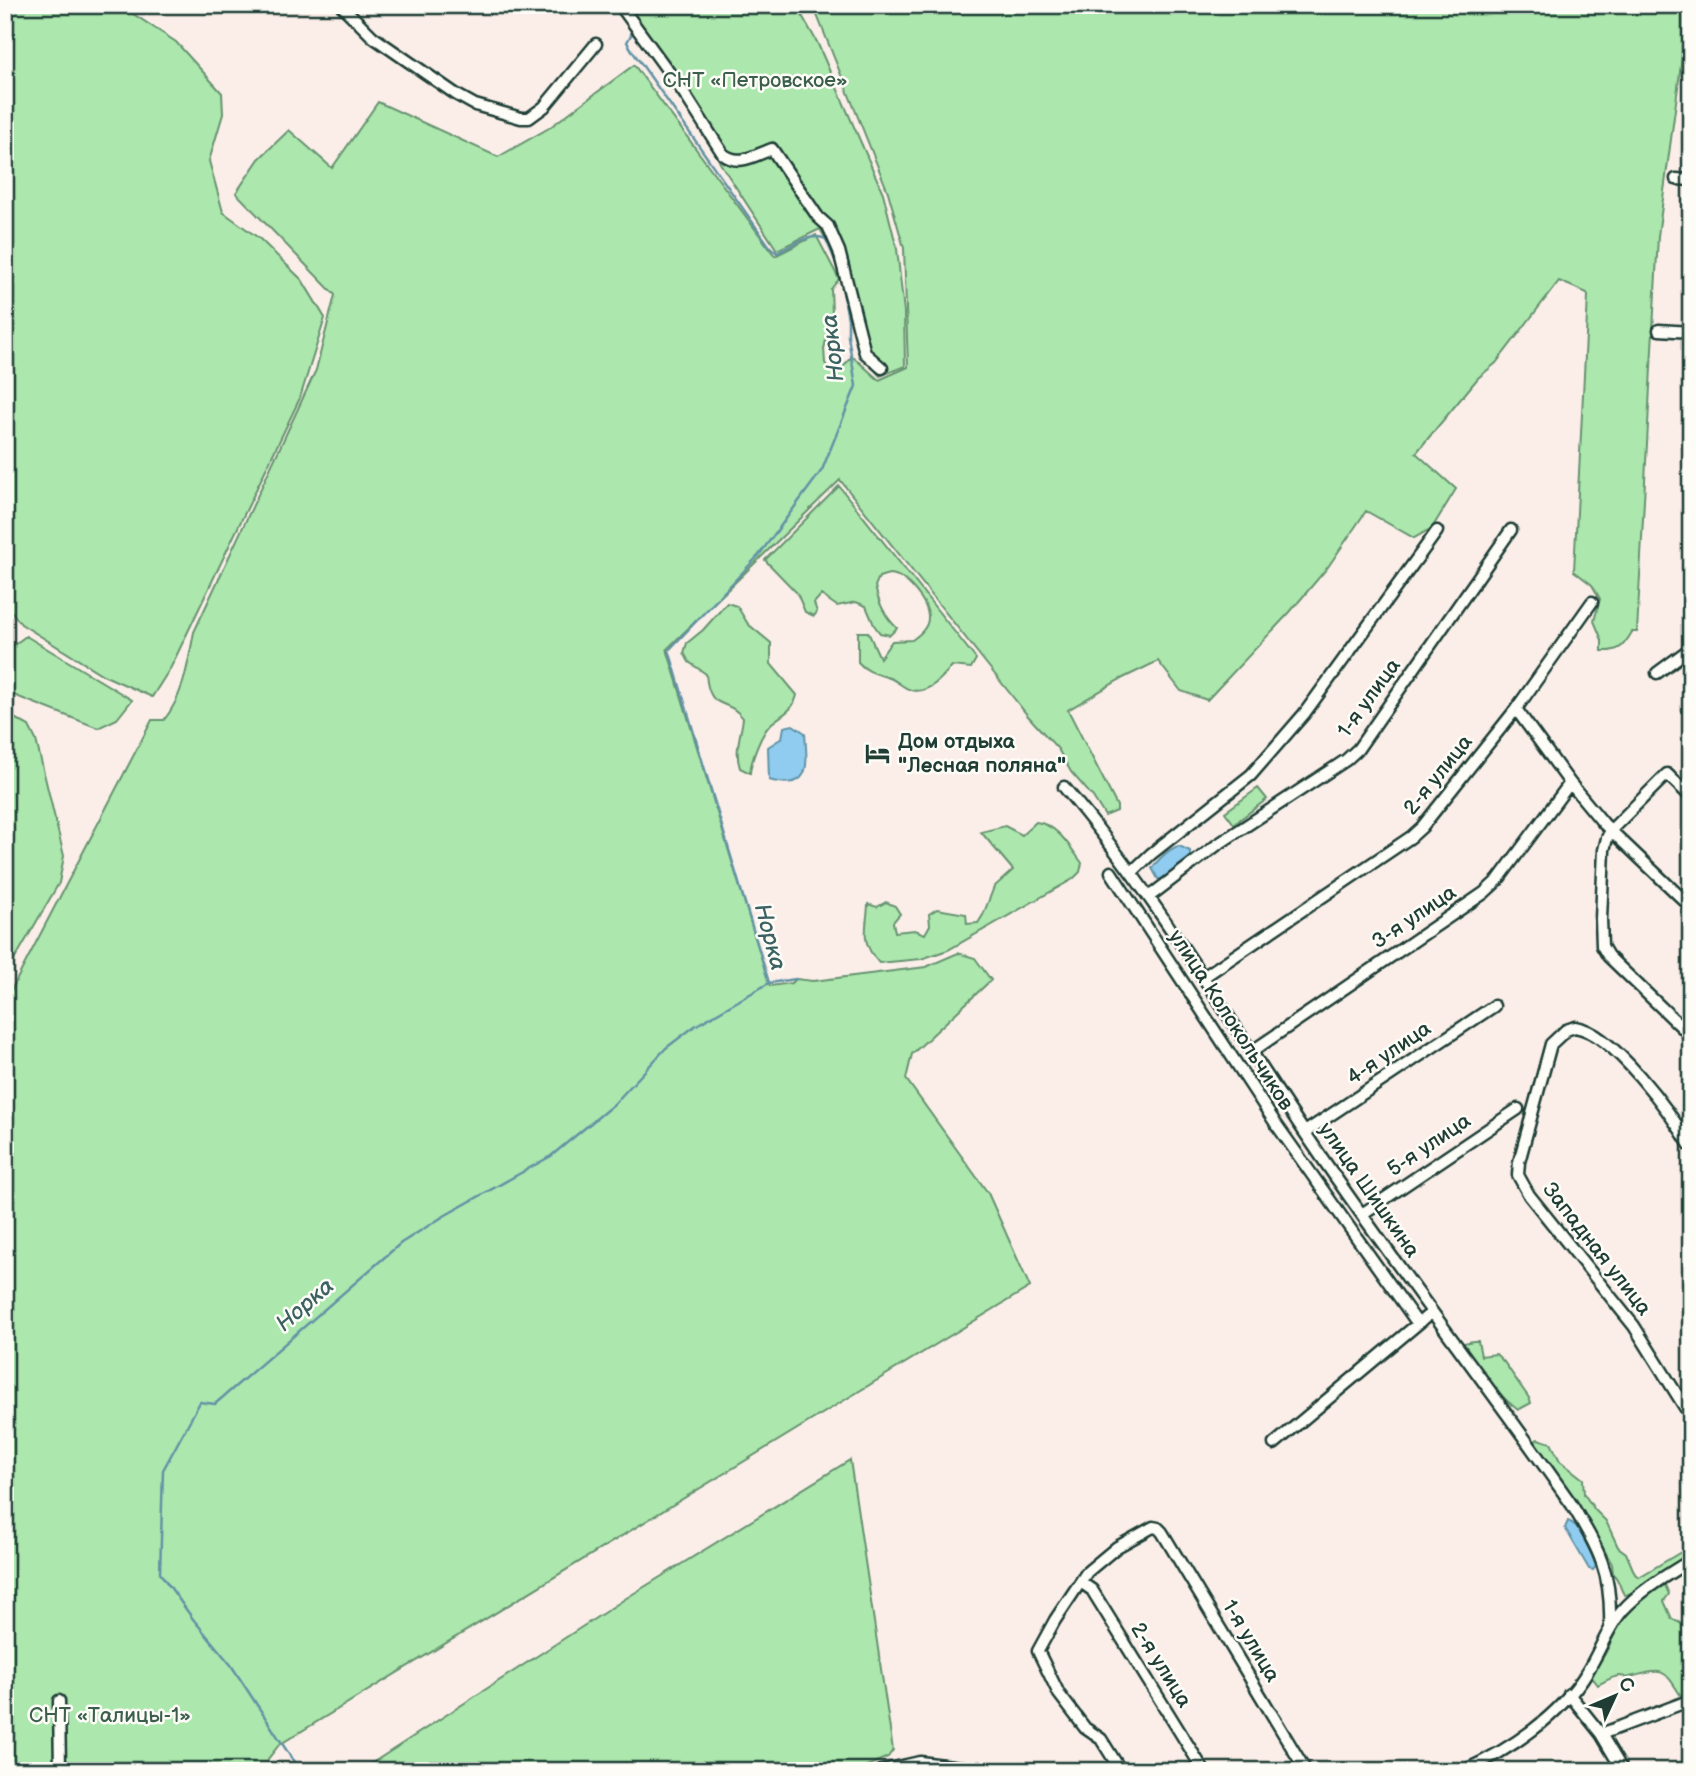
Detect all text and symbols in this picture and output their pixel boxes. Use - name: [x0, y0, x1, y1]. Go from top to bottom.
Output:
- park label: СНТ «Петровское»: [662, 68, 848, 93]
- water label: Норка: [816, 313, 850, 383]
- street label: 1-я улица: [1332, 653, 1406, 742]
- place label: Дом отдыха "Лесная поляна": [898, 729, 1066, 778]
- street label: 2-я улица: [1398, 730, 1478, 820]
- hotel icon: Дом отдыха "Лесная поляна": [864, 739, 892, 767]
- street label: 3-я улица: [1367, 879, 1461, 954]
- water label: Норка: [748, 901, 792, 973]
- street label: улица Колокольчиков: [1163, 925, 1299, 1115]
- street label: 4-я улица: [1342, 1015, 1436, 1090]
- street label: 5-я улица: [1383, 1108, 1476, 1182]
- street label: улица Шишкина: [1313, 1118, 1425, 1263]
- street label: Западная улица: [1537, 1178, 1657, 1321]
- water label: Норка: [270, 1272, 340, 1338]
- street label: 1-я улица: [1217, 1595, 1286, 1687]
- street label: 2-я улица: [1125, 1618, 1197, 1713]
- north arrow: [1580, 1660, 1650, 1730]
- text: С: [1613, 1672, 1639, 1698]
- park label: СНТ «Талицы-1»: [29, 1703, 191, 1728]

